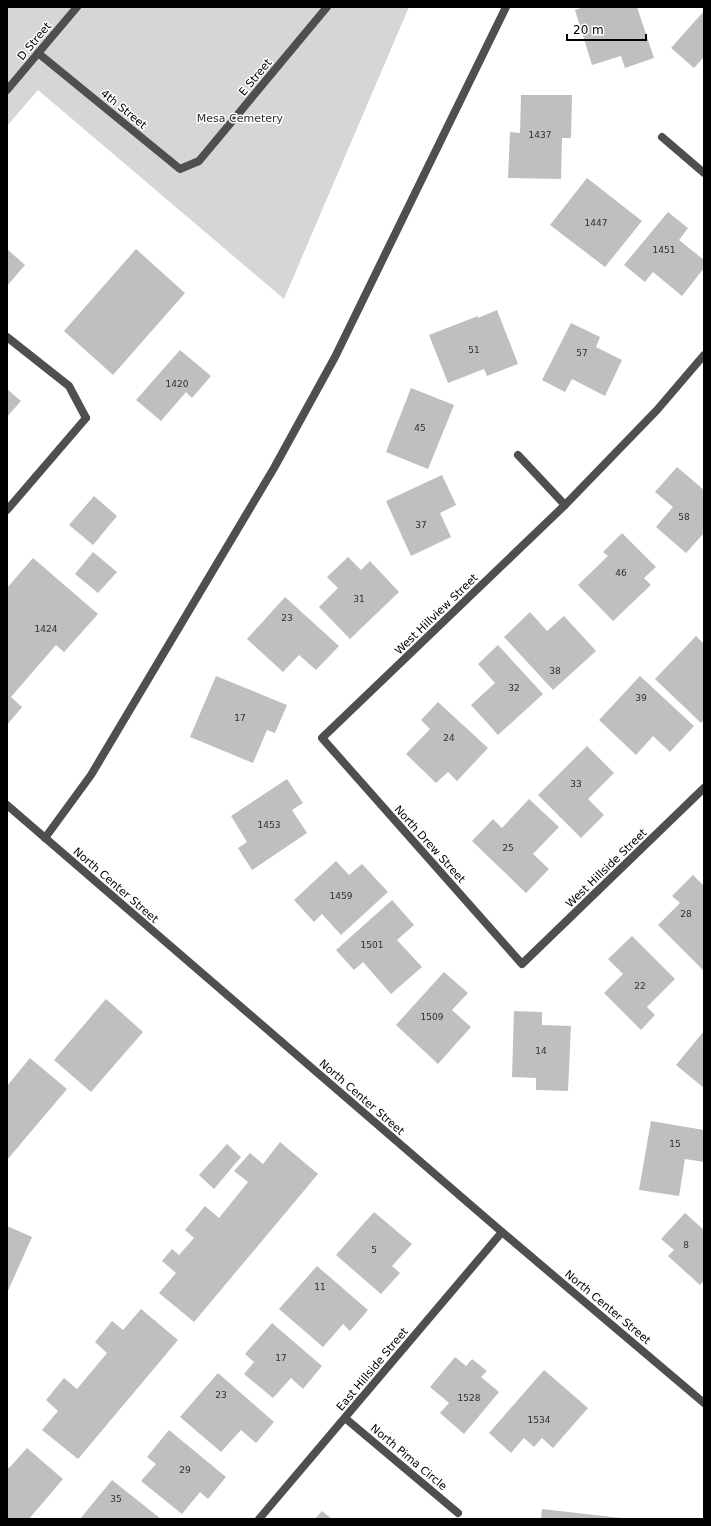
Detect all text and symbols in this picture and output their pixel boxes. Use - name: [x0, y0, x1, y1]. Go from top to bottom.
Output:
- scale bar: [567, 16, 646, 42]
- street label: D Street: [15, 19, 54, 63]
- text: 20 m: [573, 23, 604, 37]
- street label: E Street: [236, 56, 275, 98]
- street label: 4th Street: [98, 87, 150, 132]
- park label: Mesa Cemetery: [197, 112, 284, 125]
- house number: 1437: [529, 130, 551, 140]
- house number: 1447: [585, 218, 607, 228]
- house number: 1451: [653, 245, 675, 255]
- house number: 51: [468, 345, 480, 355]
- house number: 57: [576, 348, 588, 358]
- house number: 1420: [166, 379, 189, 389]
- house number: 45: [414, 423, 426, 433]
- house number: 58: [678, 512, 690, 522]
- house number: 37: [415, 520, 427, 530]
- house number: 46: [615, 568, 627, 578]
- street label: West Hillview Street: [392, 571, 481, 657]
- house number: 31: [353, 594, 365, 604]
- house number: 23: [281, 613, 293, 623]
- house number: 1424: [35, 624, 58, 634]
- house number: 38: [549, 666, 561, 676]
- house number: 32: [508, 683, 520, 693]
- house number: 39: [635, 693, 647, 703]
- house number: 17: [234, 713, 246, 723]
- house number: 24: [443, 733, 455, 743]
- house number: 33: [570, 779, 582, 789]
- street label: North Drew Street: [391, 803, 468, 886]
- house number: 1453: [258, 820, 280, 830]
- street label: West Hillside Street: [563, 826, 650, 910]
- house number: 25: [502, 843, 514, 853]
- street label: North Center Street: [71, 845, 161, 926]
- house number: 1459: [330, 891, 353, 901]
- house number: 28: [680, 909, 692, 919]
- house number: 1501: [361, 940, 383, 950]
- house number: 22: [634, 981, 646, 991]
- house number: 1509: [421, 1012, 444, 1022]
- house number: 14: [535, 1046, 547, 1056]
- street label: North Center Street: [317, 1057, 407, 1138]
- house number: 15: [669, 1139, 681, 1149]
- house number: 8: [683, 1240, 689, 1250]
- house number: 5: [371, 1245, 377, 1255]
- street label: North Center Street: [562, 1268, 654, 1348]
- house number: 11: [314, 1282, 326, 1292]
- street label: East Hillside Street: [334, 1325, 411, 1413]
- house number: 17: [275, 1353, 287, 1363]
- house number: 23: [215, 1390, 227, 1400]
- house number: 1528: [458, 1393, 481, 1403]
- house number: 1534: [528, 1415, 551, 1425]
- street label: North Pima Circle: [368, 1422, 450, 1493]
- house number: 29: [179, 1465, 191, 1475]
- house number: 35: [110, 1494, 122, 1504]

